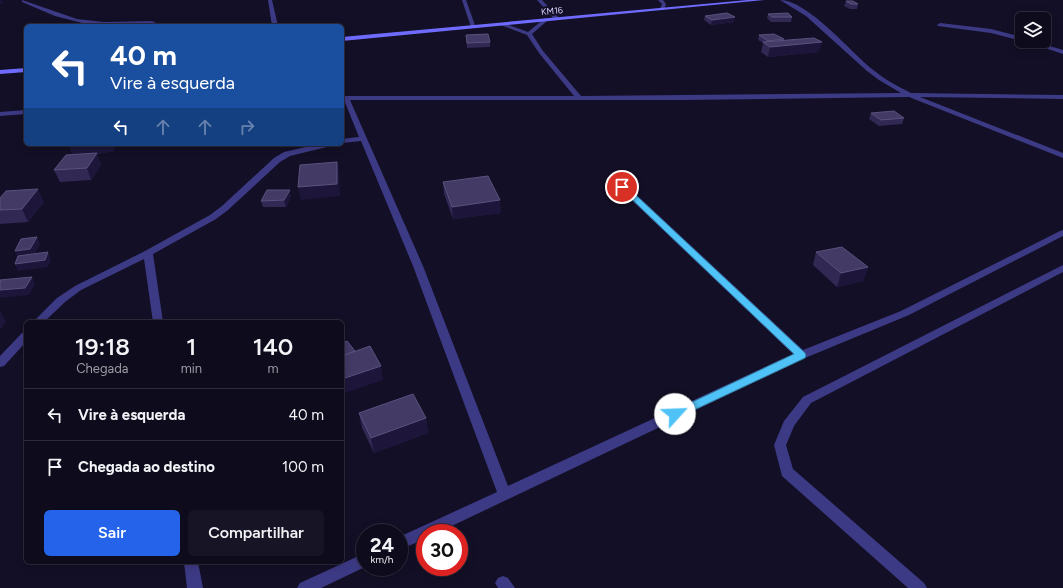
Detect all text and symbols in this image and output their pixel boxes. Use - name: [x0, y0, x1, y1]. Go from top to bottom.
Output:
- street label: KM16: [541, 4, 563, 17]
- map controls: [1015, 12, 1051, 48]
- button: layers: [1015, 12, 1051, 48]
- text: 40 m: [110, 38, 177, 72]
- icon: left: [44, 40, 96, 92]
- text: Vire à esquerda: [110, 72, 235, 94]
- icon: left: [110, 116, 132, 138]
- icon: ahead: [152, 116, 174, 138]
- icon: ahead: [194, 116, 216, 138]
- icon: right: [236, 116, 258, 138]
- pin: [605, 170, 639, 204]
- icon: arrive: [611, 176, 633, 198]
- text: 19:18: [75, 332, 130, 361]
- text: 1: [186, 332, 196, 361]
- text: 140: [253, 332, 293, 361]
- text: Chegada: [76, 361, 128, 376]
- text: min: [181, 361, 202, 376]
- text: m: [267, 361, 279, 376]
- position arrow: [654, 393, 696, 435]
- icon: left: [44, 404, 66, 426]
- text: Vire à esquerda: [78, 406, 185, 424]
- text: 40 m: [289, 406, 324, 424]
- icon: arrive: [44, 456, 66, 478]
- text: Chegada ao destino: [78, 458, 215, 476]
- text: 100 m: [282, 458, 324, 476]
- button: Sair: [44, 510, 180, 556]
- button: Compartilhar: [188, 510, 324, 556]
- speed limit sign: 30: [416, 524, 468, 576]
- text: 24: [370, 533, 394, 557]
- text: km/h: [371, 553, 393, 566]

